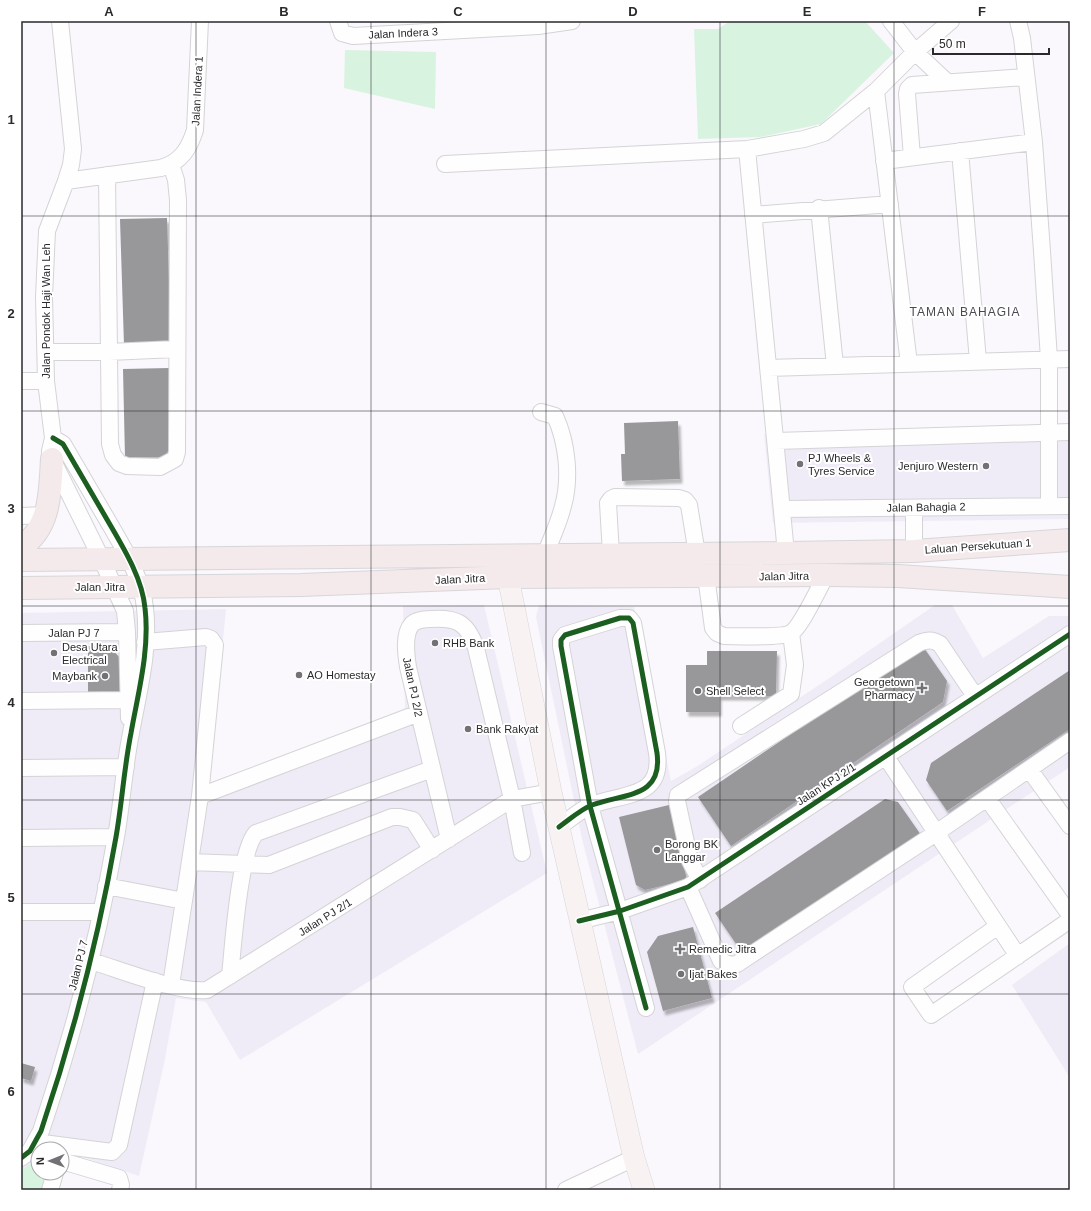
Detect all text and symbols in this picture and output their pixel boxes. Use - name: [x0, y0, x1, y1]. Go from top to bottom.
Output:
- text: A: [104, 4, 114, 19]
- text: B: [279, 4, 289, 19]
- text: C: [453, 4, 463, 19]
- text: D: [628, 4, 638, 19]
- text: E: [803, 4, 812, 19]
- text: F: [978, 4, 986, 19]
- street label: Jalan Indera 3: [368, 25, 438, 41]
- scale bar: [933, 30, 1049, 56]
- text: 50 m: [939, 37, 966, 51]
- street label: Jalan Indera 1: [189, 56, 205, 126]
- text: 1: [7, 112, 15, 127]
- street label: Jalan Pondok Haji Wan Leh: [40, 243, 52, 379]
- district label: TAMAN BAHAGIA: [910, 305, 1020, 319]
- text: 2: [7, 306, 15, 321]
- place label: PJ Wheels & Tyres Service: [808, 452, 875, 477]
- marker: PJ Wheels & Tyres Service: [795, 459, 805, 469]
- place label: Jenjuro Western: [898, 460, 978, 472]
- marker: Jenjuro Western: [981, 461, 991, 471]
- street label: Jalan Bahagia 2: [886, 500, 966, 514]
- text: 3: [7, 501, 15, 516]
- street label: Laluan Persekutuan 1: [924, 536, 1032, 556]
- street label: Jalan Jitra: [759, 570, 810, 582]
- street label: Jalan Jitra: [435, 572, 486, 586]
- street label: Jalan Jitra: [75, 581, 126, 593]
- street label: Jalan PJ 7: [48, 627, 100, 639]
- place label: RHB Bank: [443, 637, 495, 649]
- marker: RHB Bank: [430, 638, 440, 648]
- place label: Desa Utara Electrical: [62, 641, 119, 666]
- marker: Desa Utara Electrical: [49, 648, 59, 658]
- street label: Jalan PJ 2/2: [401, 656, 425, 718]
- place label: AO Homestay: [307, 669, 376, 681]
- place label: Maybank: [52, 670, 97, 682]
- marker: AO Homestay: [294, 670, 304, 680]
- marker: Maybank: [100, 671, 110, 681]
- place label: Georgetown Pharmacy: [854, 676, 914, 701]
- marker: Georgetown Pharmacy: [917, 683, 927, 693]
- place label: Shell Select: [706, 685, 764, 697]
- marker: Shell Select: [693, 686, 703, 696]
- text: 4: [7, 695, 15, 710]
- place label: Bank Rakyat: [476, 723, 538, 735]
- marker: Bank Rakyat: [463, 724, 473, 734]
- street label: Jalan KPJ 2/1: [794, 760, 858, 808]
- place label: Borong BK Langgar: [665, 838, 719, 863]
- marker: Borong BK Langgar: [652, 845, 662, 855]
- text: 5: [7, 890, 15, 905]
- street label: Jalan PJ 2/1: [296, 896, 354, 938]
- street label: Jalan PJ 7: [66, 939, 90, 991]
- marker: Remedic Jitra: [674, 943, 686, 955]
- place label: Remedic Jitra: [689, 943, 757, 955]
- place label: Ijat Bakes: [689, 968, 738, 980]
- marker: Ijat Bakes: [676, 969, 686, 979]
- text: 6: [7, 1084, 15, 1099]
- north arrow: [30, 1141, 70, 1181]
- text: N: [34, 1157, 46, 1165]

